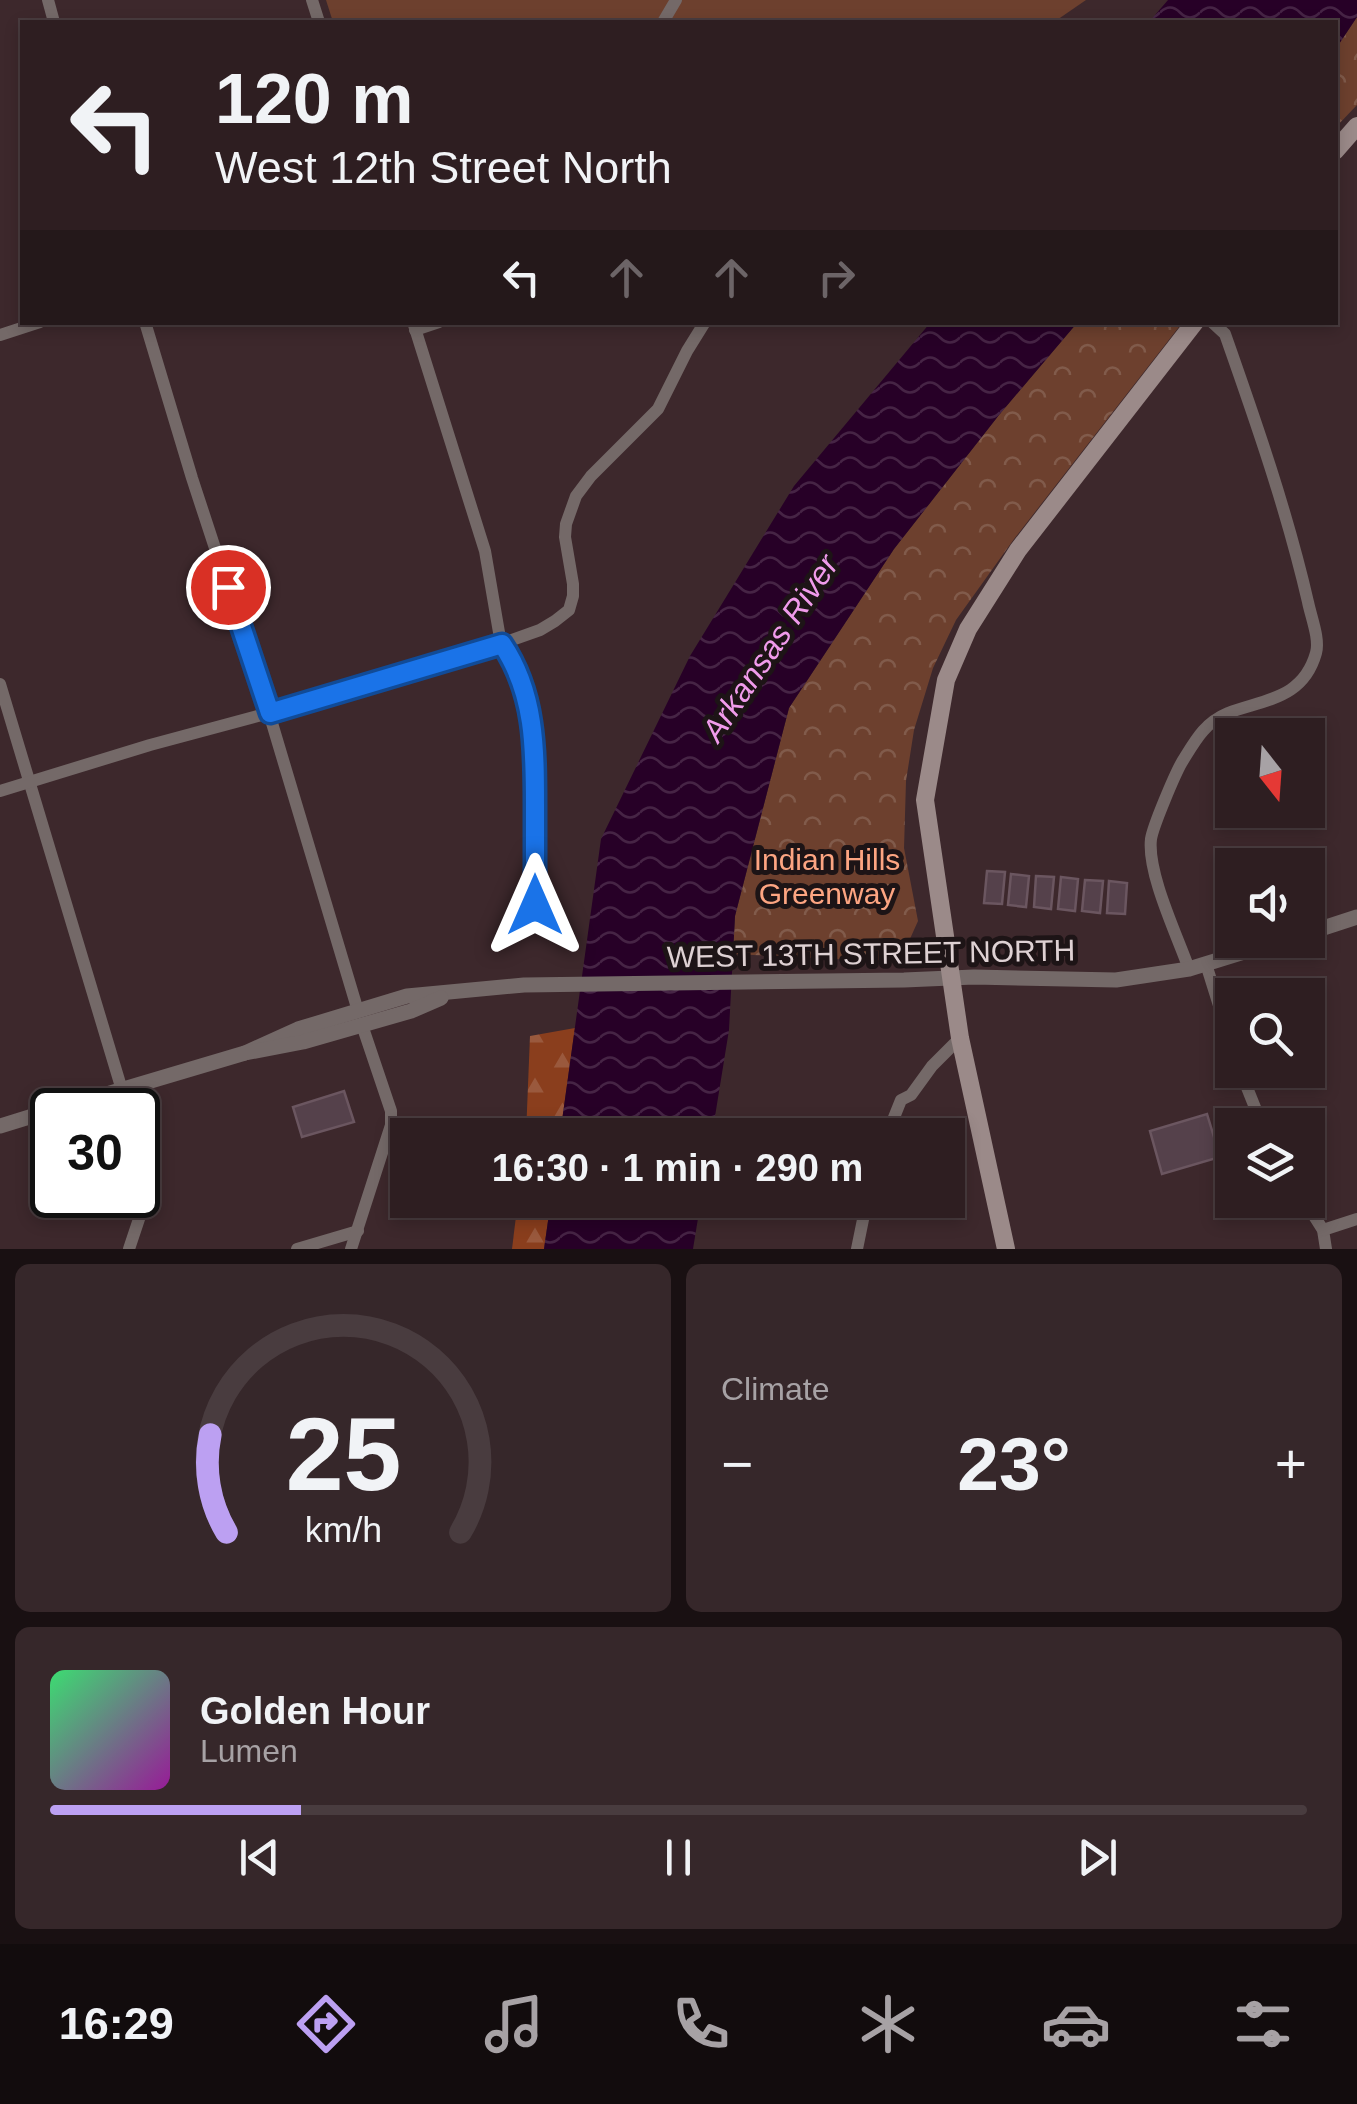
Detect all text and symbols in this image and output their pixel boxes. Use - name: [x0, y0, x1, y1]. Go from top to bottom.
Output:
- icon: left: [50, 60, 180, 190]
- text: 120 m: [215, 60, 413, 138]
- text: West 12th Street North: [215, 142, 672, 193]
- icon: left: [494, 250, 549, 305]
- icon: ahead: [599, 250, 654, 305]
- icon: ahead: [704, 250, 759, 305]
- icon: right: [809, 250, 864, 305]
- pin: [186, 545, 271, 630]
- water label: Arkansas River: [693, 547, 846, 750]
- icon: arrive: [201, 560, 256, 615]
- north arrow: [1215, 718, 1325, 828]
- map controls: [1215, 718, 1325, 1218]
- park label: Indian Hills Greenway: [754, 843, 900, 910]
- button: sound: [1215, 848, 1325, 958]
- position arrow: [483, 853, 587, 957]
- street label: WEST 13TH STREET NORTH: [667, 933, 1075, 974]
- button: search: [1215, 978, 1325, 1088]
- speed limit sign: 30: [30, 1088, 160, 1218]
- button: layers: [1215, 1108, 1325, 1218]
- text: 16:30 · 1 min · 290 m: [492, 1147, 863, 1189]
- text: Climate: [721, 1371, 829, 1407]
- text: 25: [285, 1396, 401, 1512]
- text: 23°: [957, 1422, 1071, 1506]
- text: −: [721, 1433, 753, 1495]
- text: +: [1275, 1433, 1307, 1495]
- text: km/h: [304, 1510, 382, 1550]
- text: Golden Hour: [200, 1690, 430, 1732]
- text: Lumen: [200, 1733, 298, 1769]
- icon: previous: [232, 1830, 287, 1885]
- icon: pause: [651, 1830, 706, 1885]
- icon: next: [1070, 1830, 1125, 1885]
- icon: directions: [291, 1989, 361, 2059]
- icon: music: [479, 1989, 549, 2059]
- icon: phone: [666, 1989, 736, 2059]
- icon: climate: [853, 1989, 923, 2059]
- icon: car: [1041, 1989, 1111, 2059]
- icon: filters: [1228, 1989, 1298, 2059]
- text: 16:29: [59, 1998, 174, 2049]

